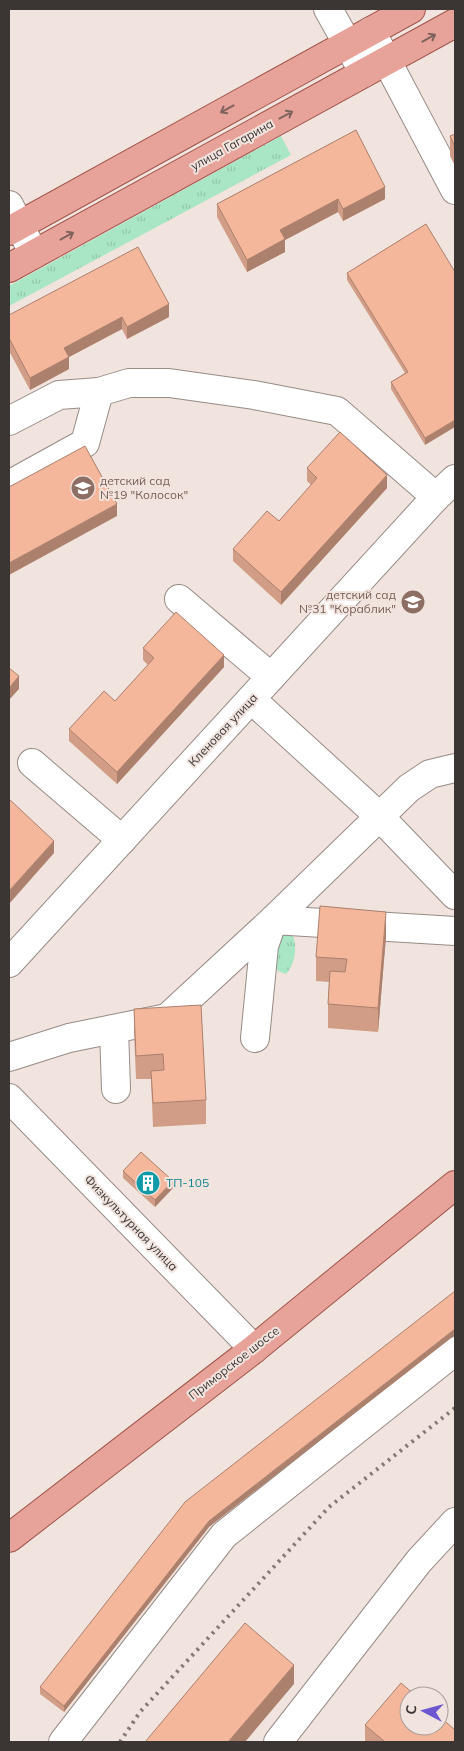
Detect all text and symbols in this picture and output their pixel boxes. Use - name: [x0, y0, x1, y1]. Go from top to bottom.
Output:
- one-way arrow: [421, 32, 435, 42]
- one-way arrow: [220, 104, 235, 114]
- one-way arrow: [278, 110, 293, 119]
- street label: улица Гагарина: [188, 116, 276, 173]
- one-way arrow: [59, 230, 73, 240]
- place label: детский сад №19 "Колосок": [100, 473, 188, 502]
- school or university icon: детский сад №19 "Колосок": [70, 475, 96, 501]
- place label: детский сад №31 "Кораблик": [299, 587, 396, 616]
- school or university icon: детский сад №31 "Кораблик": [400, 589, 426, 615]
- street label: Кленовая улица: [185, 690, 260, 769]
- building icon: ТП-105: [135, 1170, 161, 1196]
- street label: Физкультурная улица: [81, 1171, 181, 1274]
- place label: ТП-105: [166, 1175, 209, 1190]
- street label: Приморское шоссе: [185, 1322, 282, 1403]
- north arrow: [399, 1686, 449, 1736]
- text: С: [402, 1704, 421, 1715]

